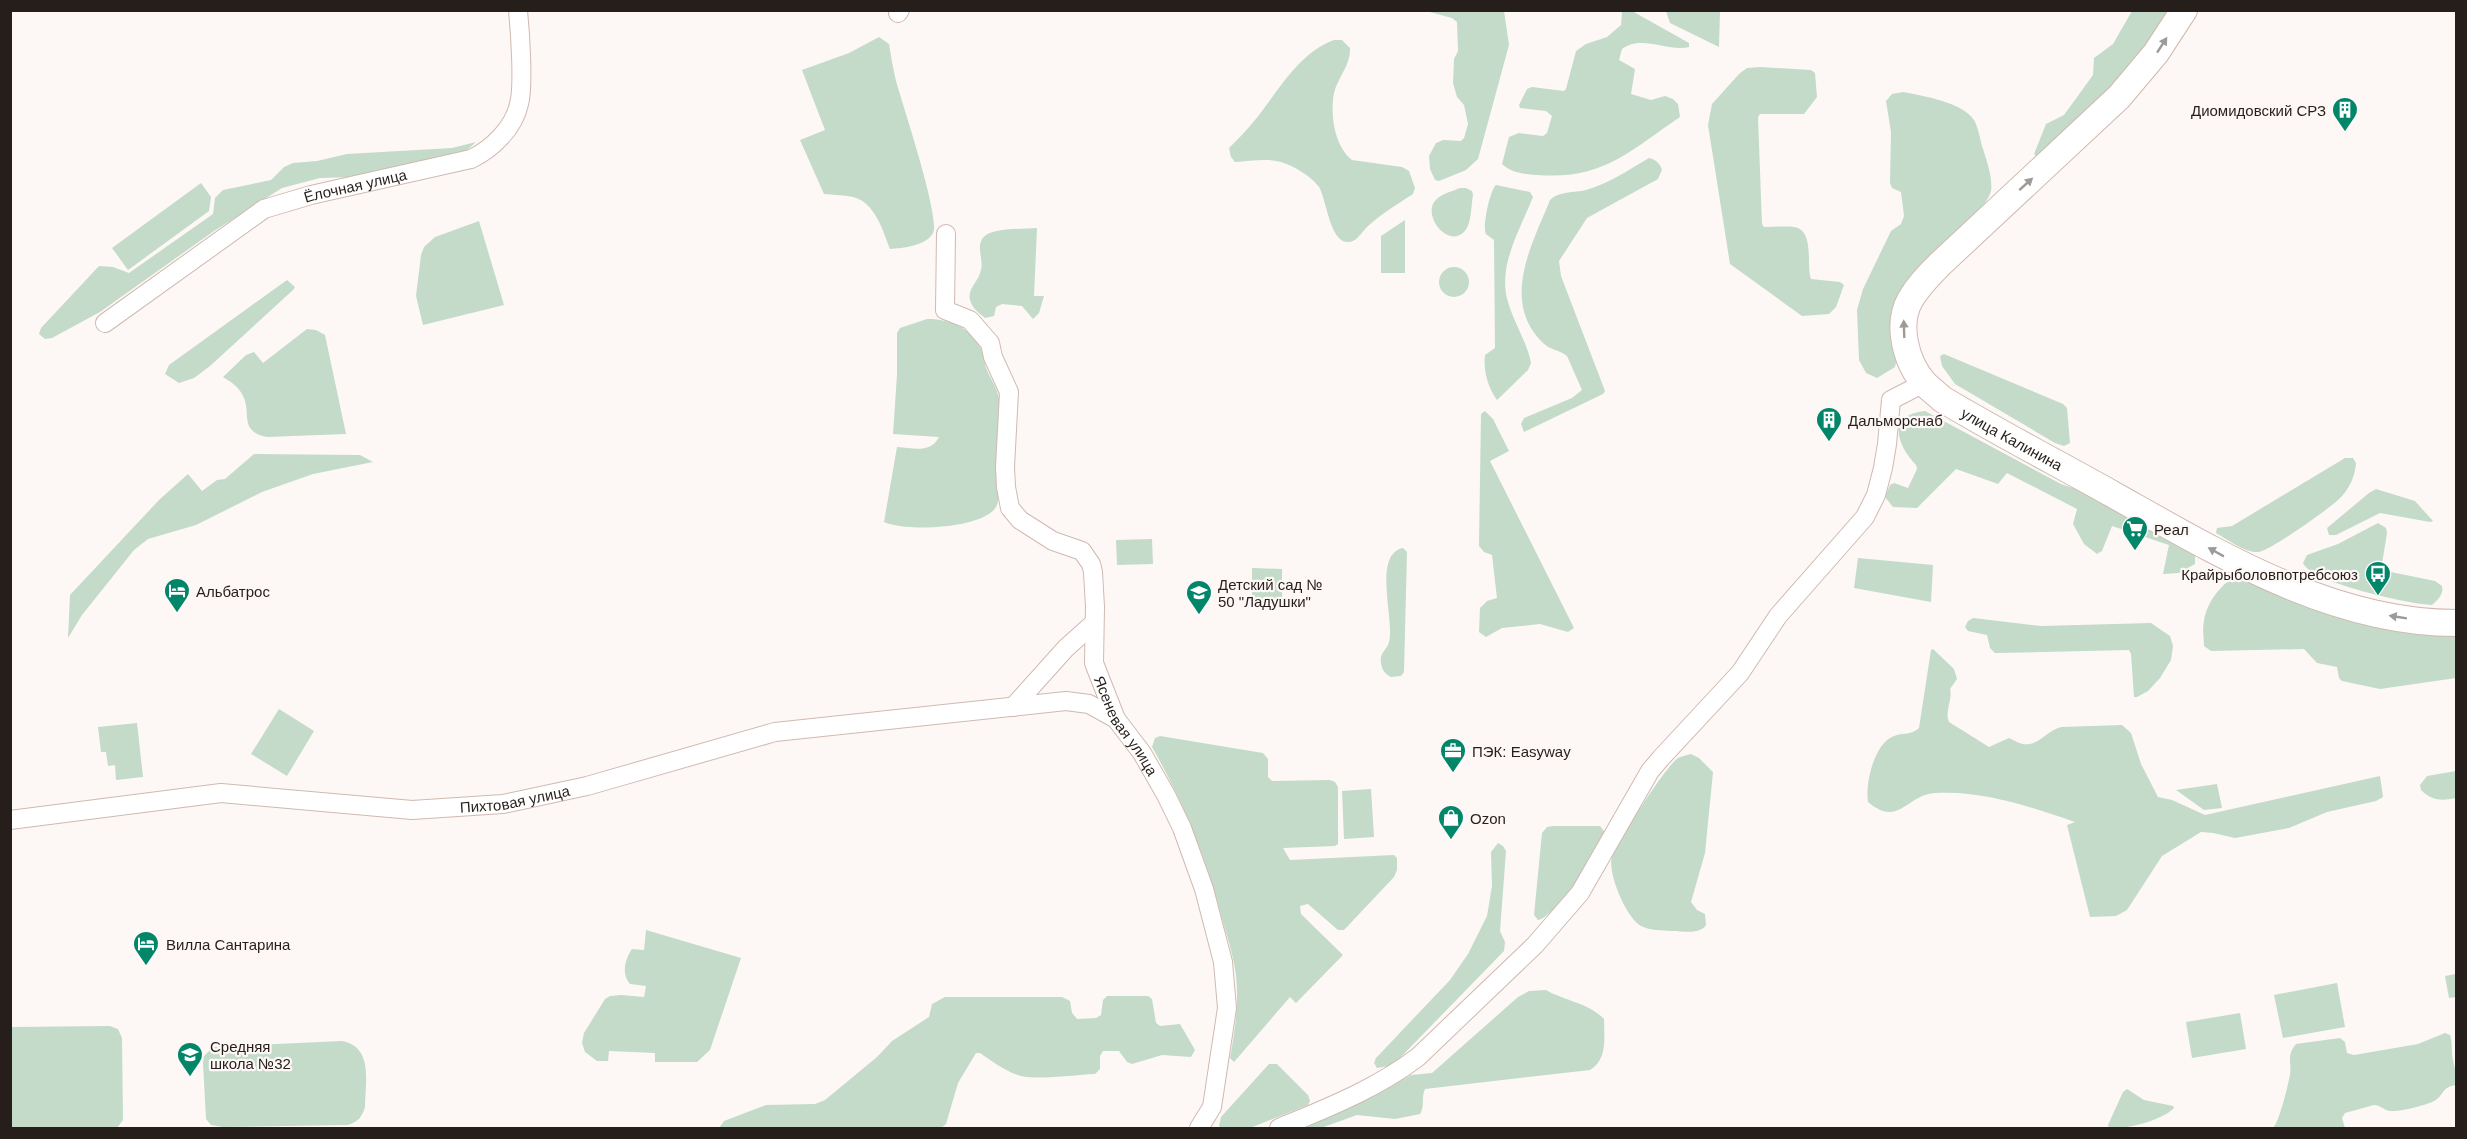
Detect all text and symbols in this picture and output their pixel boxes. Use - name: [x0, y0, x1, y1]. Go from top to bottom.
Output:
- one-way arrow: [2156, 37, 2168, 53]
- building icon: Диомидовский СРЗ: [2330, 95, 2360, 133]
- place label: Диомидовский СРЗ: [2191, 102, 2326, 119]
- street label: Ёлочная улица: [302, 165, 409, 205]
- one-way arrow: [2019, 177, 2034, 191]
- one-way arrow: [1900, 319, 1909, 338]
- street label: улица Калинина: [1958, 404, 2066, 474]
- building icon: Дальморснаб: [1814, 405, 1844, 443]
- place label: Дальморснаб: [1848, 412, 1943, 429]
- supermarket icon: Реал: [2120, 514, 2150, 552]
- place label: Реал: [2154, 521, 2189, 538]
- one-way arrow: [2207, 547, 2224, 557]
- bus stop icon: Крайрыболовпотребсоюз: [2363, 559, 2393, 597]
- place label: Крайрыболовпотребсоюз: [2181, 566, 2358, 583]
- hotel icon: Альбатрос: [162, 576, 192, 614]
- place label: Детский сад № 50 "Ладушки": [1218, 576, 1323, 610]
- school or university icon: Детский сад № 50 "Ладушки": [1184, 578, 1214, 616]
- place label: Альбатрос: [196, 583, 270, 600]
- one-way arrow: [2389, 612, 2408, 621]
- street label: Ясеневая улица: [1091, 673, 1162, 779]
- office icon: ПЭК: Easyway: [1438, 736, 1468, 774]
- place label: ПЭК: Easyway: [1472, 743, 1571, 760]
- street label: Пихтовая улица: [459, 781, 572, 815]
- shop icon: Ozon: [1436, 803, 1466, 841]
- place label: Ozon: [1470, 810, 1506, 827]
- hotel icon: Вилла Сантарина: [131, 929, 161, 967]
- place label: Вилла Сантарина: [166, 936, 291, 953]
- place label: Средняя школа №32: [210, 1038, 291, 1072]
- school or university icon: Средняя школа №32: [175, 1040, 205, 1078]

